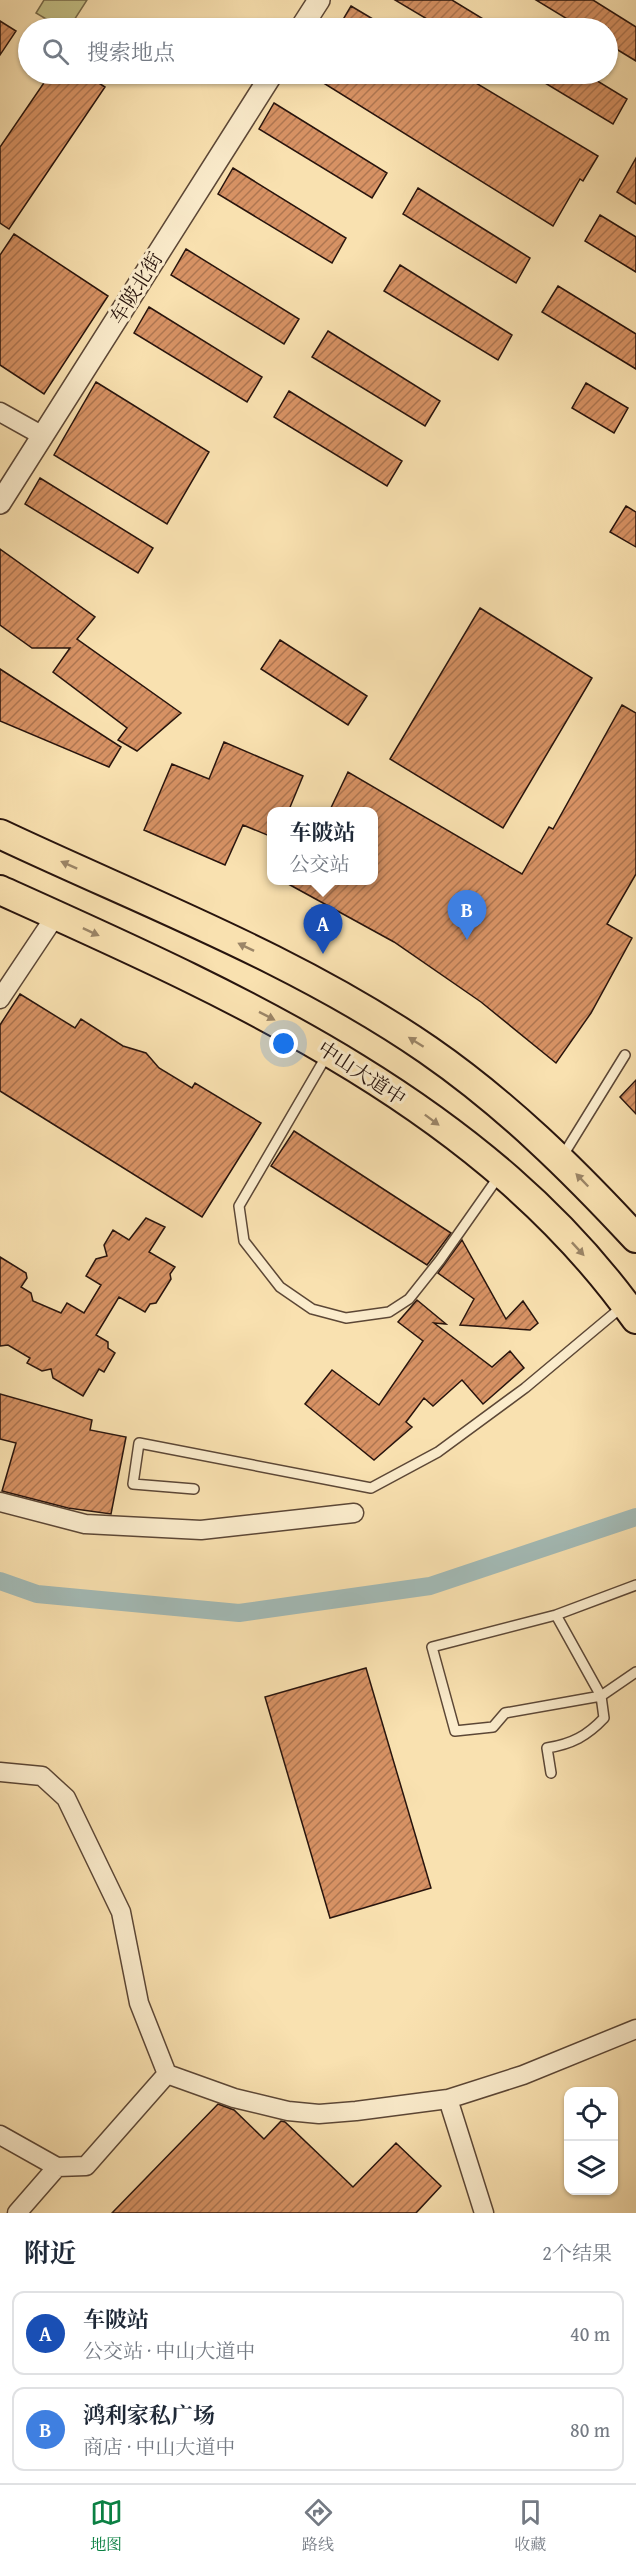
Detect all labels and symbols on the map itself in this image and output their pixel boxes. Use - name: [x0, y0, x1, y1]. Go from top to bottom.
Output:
- street label: 车陂北街: [102, 246, 169, 329]
- one-way arrow: [60, 860, 78, 870]
- pin: B: [448, 890, 486, 940]
- pin: A: [304, 904, 342, 954]
- one-way arrow: [83, 927, 100, 936]
- one-way arrow: [238, 942, 255, 951]
- one-way arrow: [259, 1011, 276, 1021]
- your location: [269, 1029, 298, 1058]
- street label: 中山大道中: [312, 1033, 412, 1112]
- one-way arrow: [408, 1037, 424, 1048]
- one-way arrow: [423, 1114, 439, 1126]
- one-way arrow: [575, 1174, 589, 1188]
- one-way arrow: [571, 1241, 585, 1256]

